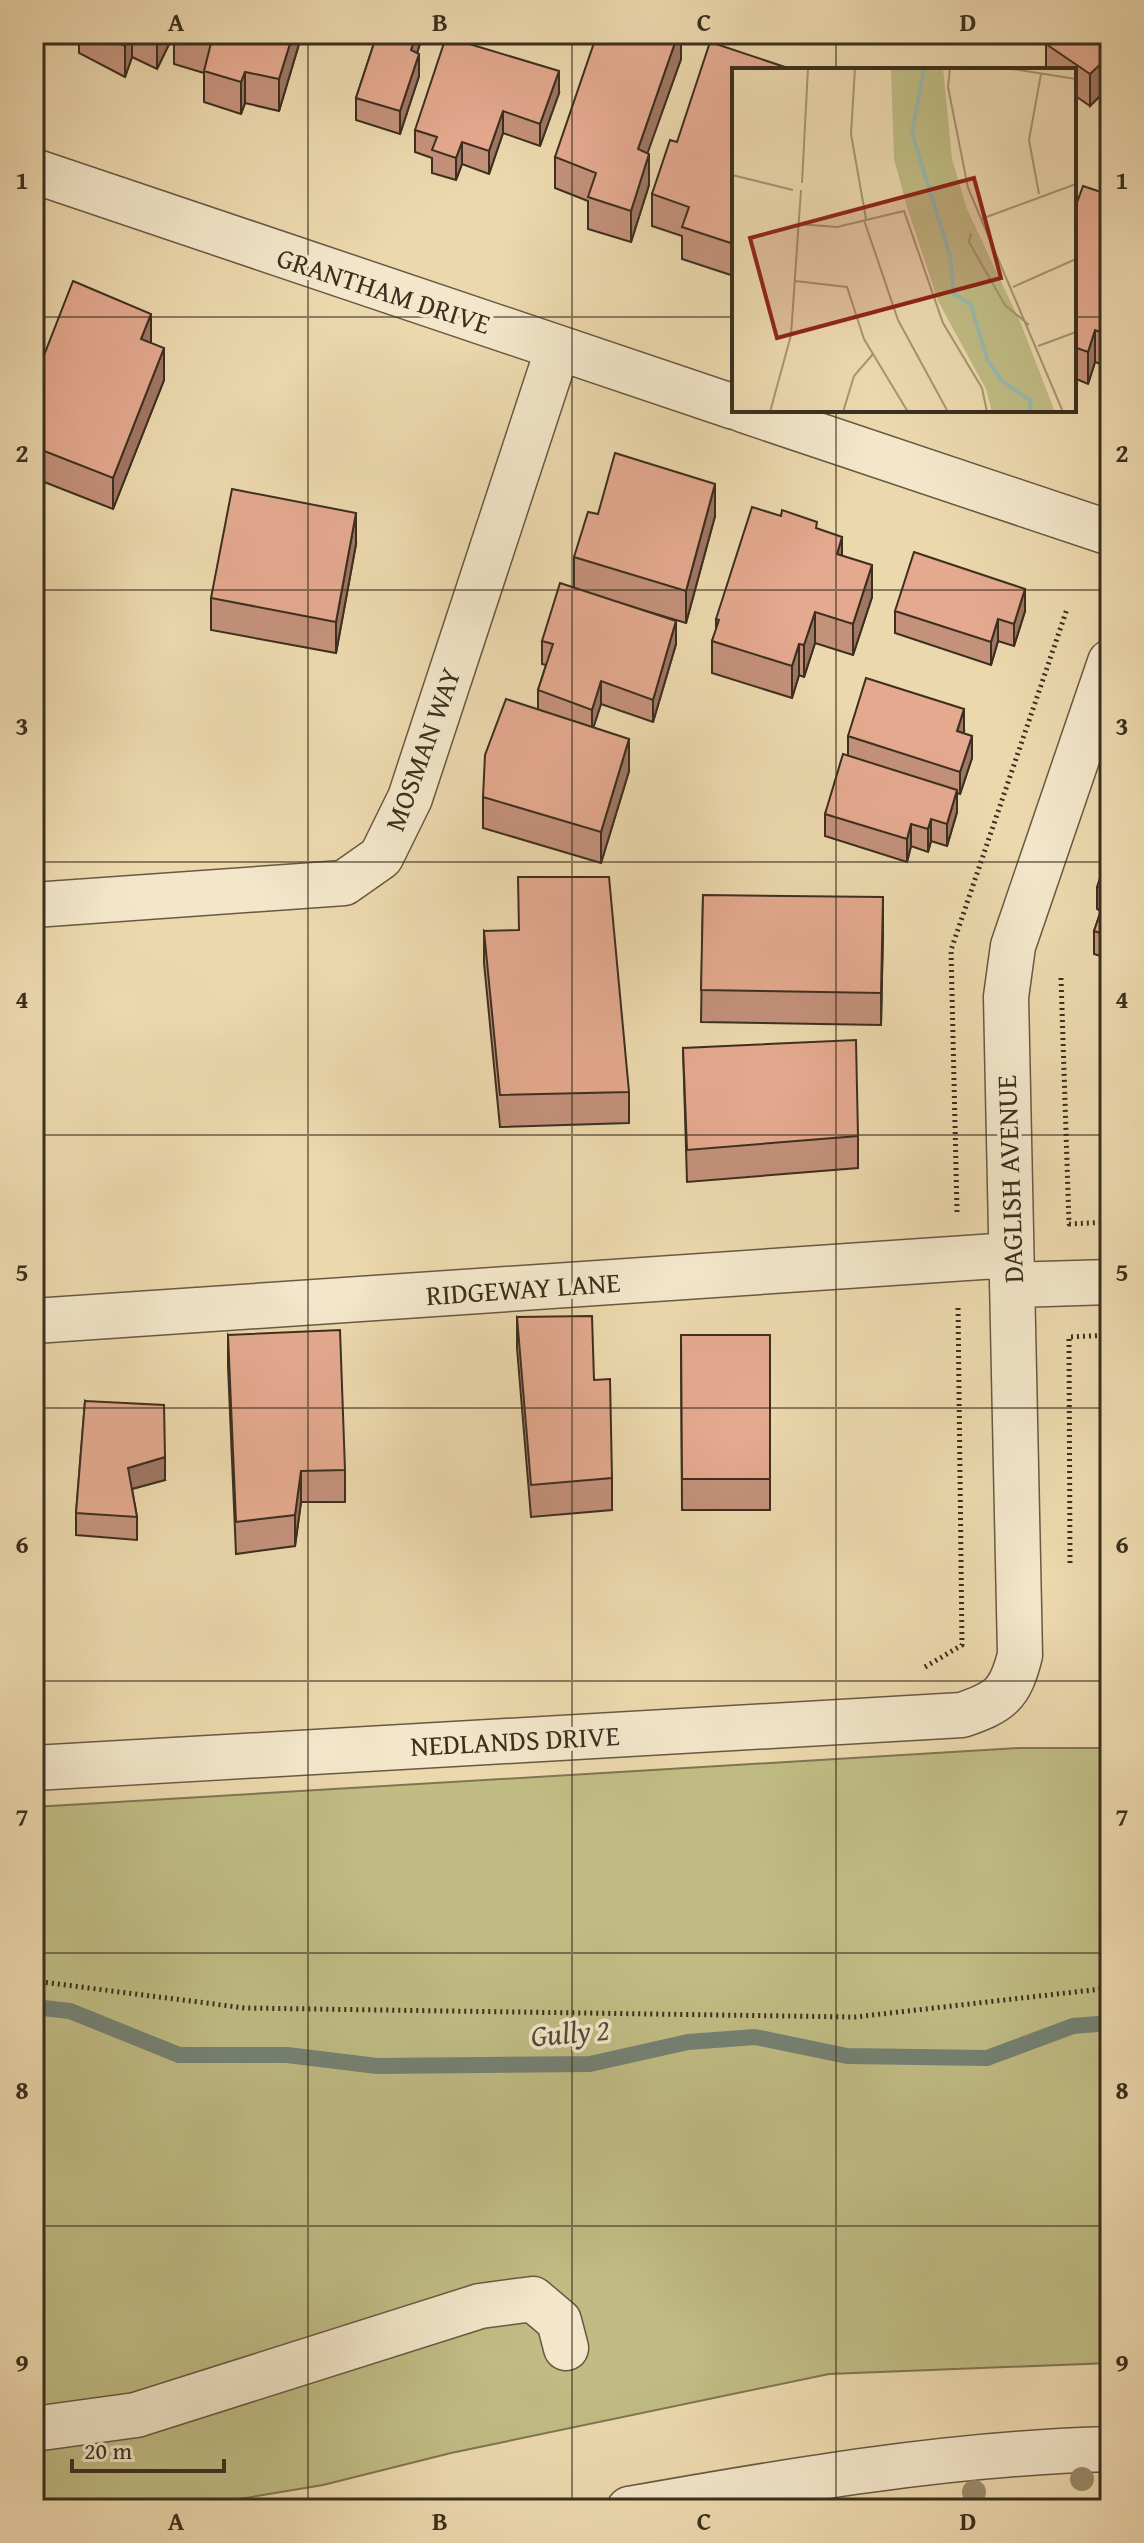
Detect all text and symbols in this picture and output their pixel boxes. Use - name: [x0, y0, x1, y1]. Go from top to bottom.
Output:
- text: A: [168, 2, 185, 41]
- text: B: [432, 2, 448, 41]
- text: C: [697, 2, 711, 41]
- text: D: [960, 2, 976, 41]
- inset map: [732, 68, 1076, 412]
- text: 1: [15, 160, 29, 199]
- text: 1: [1115, 160, 1129, 199]
- street label: GRANTHAM DRIVE: [272, 236, 496, 344]
- text: 2: [15, 433, 29, 472]
- text: 2: [1115, 433, 1129, 472]
- street label: MOSMAN WAY: [373, 661, 471, 836]
- text: 3: [15, 706, 29, 745]
- text: 3: [1115, 706, 1129, 745]
- text: 4: [15, 979, 29, 1018]
- text: 4: [1115, 979, 1129, 1018]
- street label: DAGLISH AVENUE: [985, 1074, 1033, 1284]
- text: 5: [15, 1252, 29, 1291]
- text: 5: [1115, 1252, 1129, 1291]
- street label: RIDGEWAY LANE: [424, 1261, 622, 1315]
- text: 6: [15, 1524, 29, 1563]
- text: 6: [1115, 1524, 1129, 1563]
- street label: NEDLANDS DRIVE: [409, 1714, 621, 1766]
- text: 7: [15, 1797, 29, 1836]
- text: 7: [1115, 1797, 1129, 1836]
- water label: Gully 2: [529, 2007, 611, 2057]
- text: 8: [15, 2070, 29, 2109]
- text: 8: [1115, 2070, 1129, 2109]
- text: 9: [15, 2343, 29, 2382]
- text: 9: [1115, 2343, 1129, 2382]
- scale bar: [72, 2423, 224, 2473]
- text: 20 m: [84, 2433, 132, 2468]
- text: A: [168, 2501, 185, 2540]
- text: B: [432, 2501, 448, 2540]
- text: C: [697, 2501, 711, 2540]
- text: D: [960, 2501, 976, 2540]

